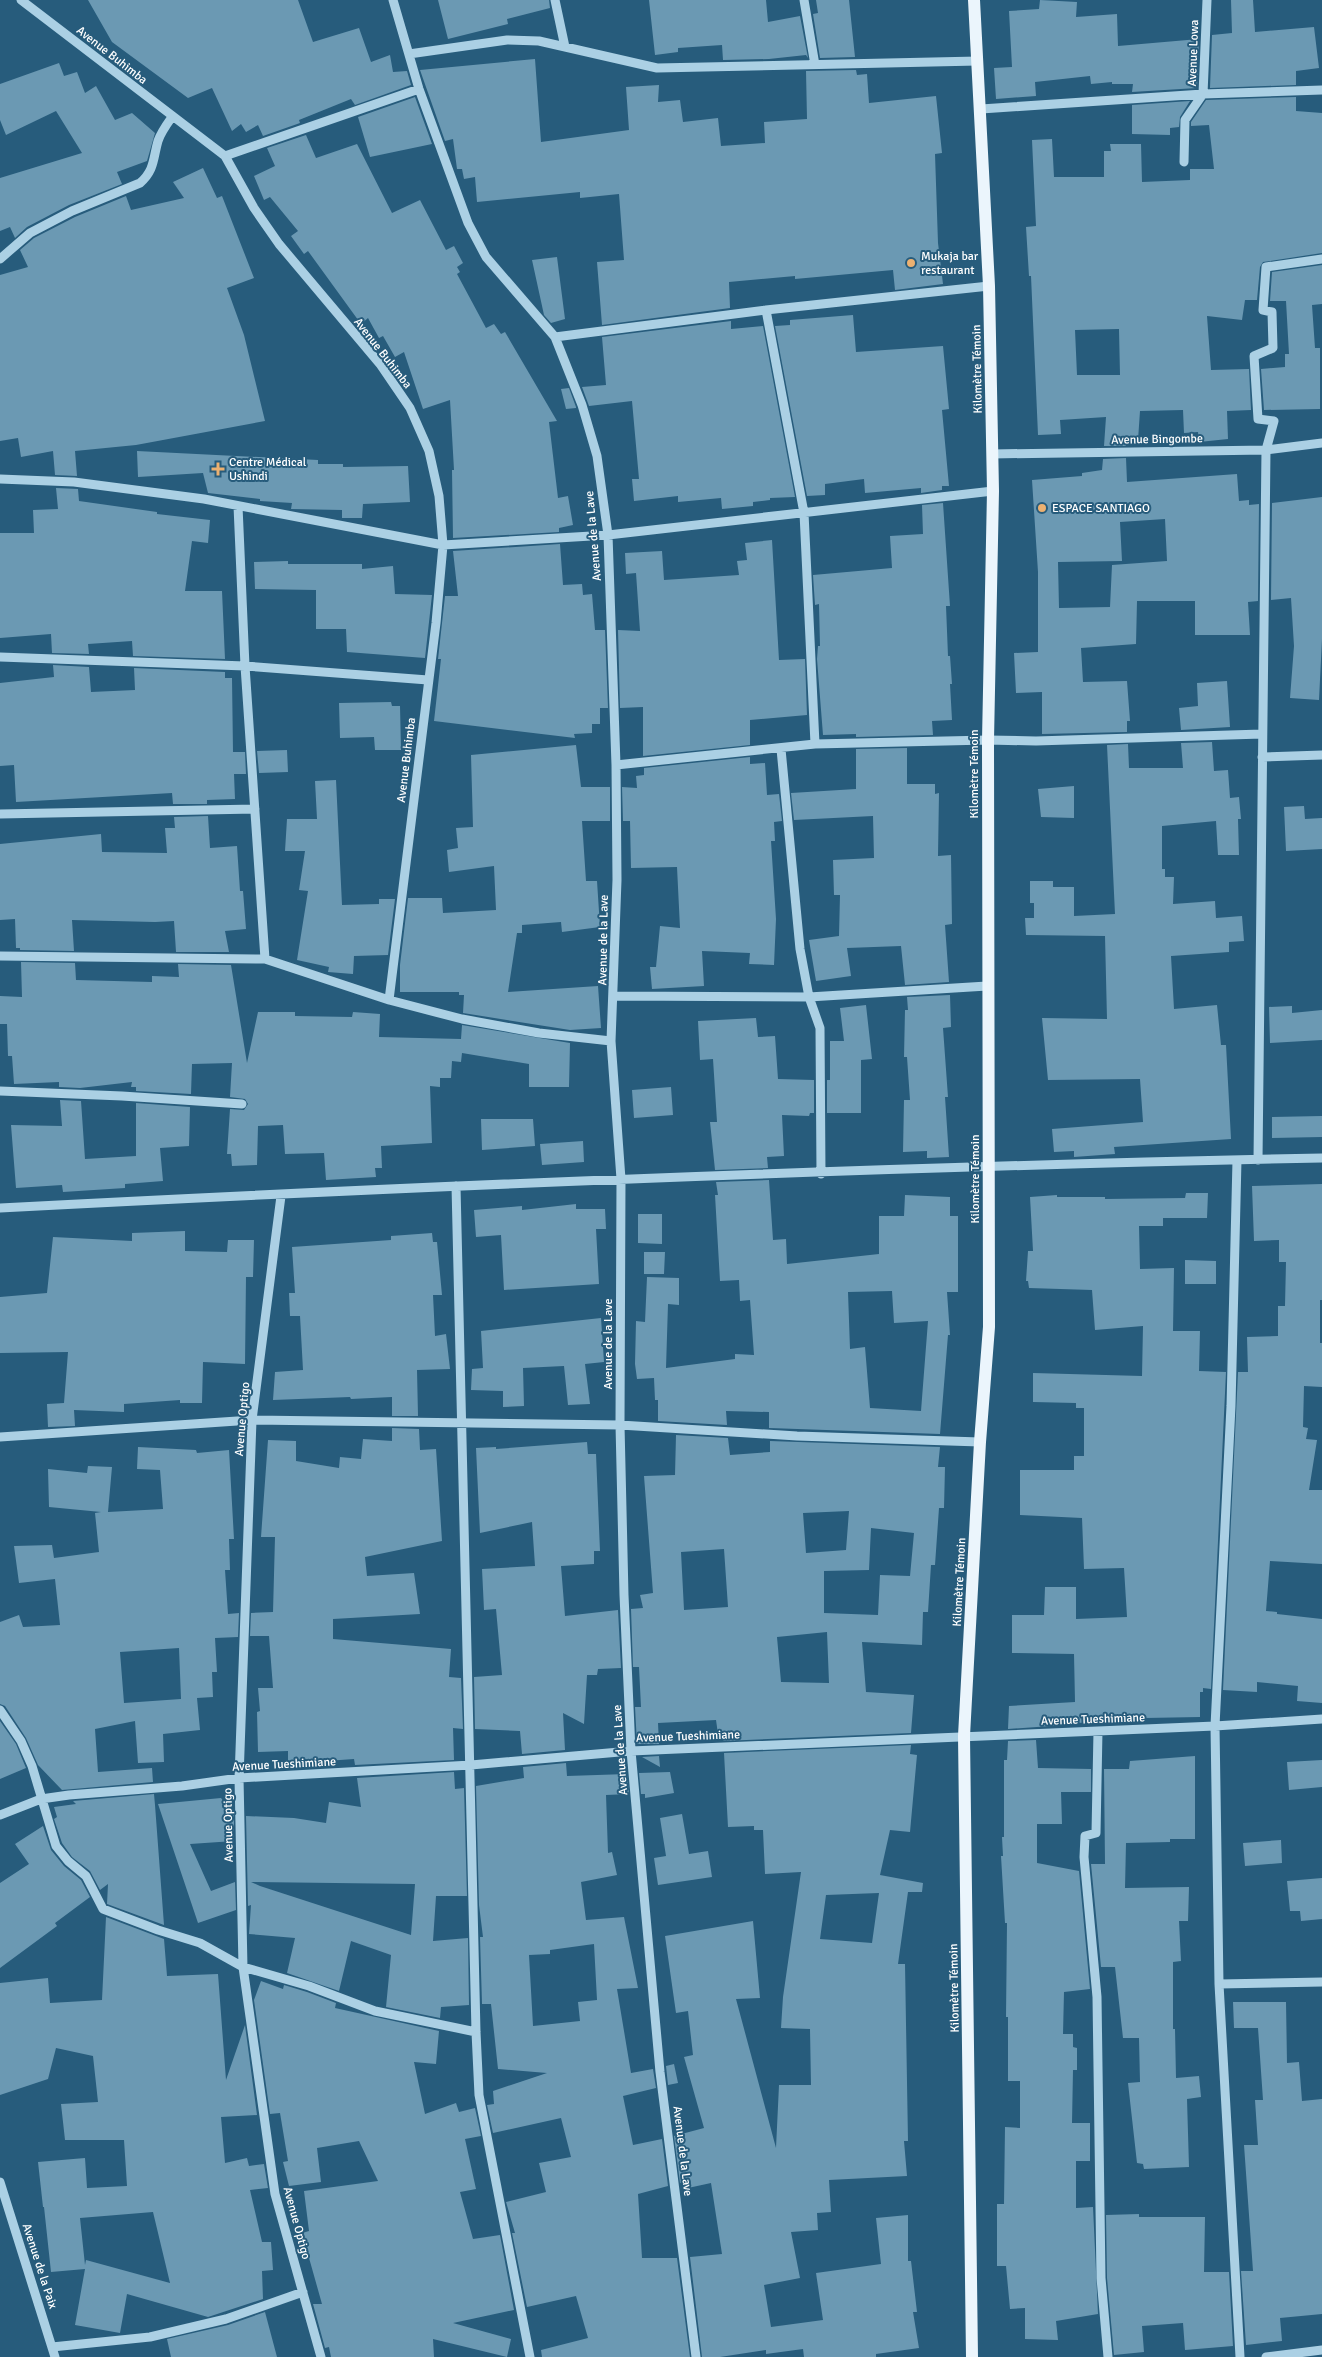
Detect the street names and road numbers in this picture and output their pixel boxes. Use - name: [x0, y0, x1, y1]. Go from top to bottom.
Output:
- street label: Avenue Lowa: [1185, 19, 1202, 87]
- street label: Avenue Buhimba: [73, 23, 150, 88]
- street label: Avenue Buhimba: [350, 315, 415, 392]
- street label: Kilomètre Témoin: [969, 324, 986, 414]
- street label: Avenue Bingombe: [1111, 431, 1203, 448]
- street label: Avenue de la Lave: [582, 490, 605, 582]
- street label: Avenue Buhimba: [394, 717, 419, 804]
- street label: Kilomètre Témoin: [967, 729, 982, 819]
- street label: Avenue de la Lave: [595, 894, 612, 986]
- street label: Kilomètre Témoin: [968, 1134, 983, 1224]
- street label: Avenue de la Lave: [601, 1299, 616, 1389]
- street label: Avenue Optigo: [232, 1381, 253, 1457]
- street label: Kilomètre Témoin: [950, 1537, 969, 1627]
- street label: Avenue de la Lave: [610, 1704, 631, 1796]
- street label: Avenue Tueshimiane: [1041, 1710, 1145, 1729]
- street label: Avenue Tueshimiane: [636, 1727, 740, 1746]
- street label: Avenue Tueshimiane: [232, 1754, 336, 1775]
- street label: Avenue Optigo: [220, 1788, 237, 1862]
- street label: Kilomètre Témoin: [946, 1943, 963, 2033]
- street label: Avenue de la Lave: [670, 2105, 695, 2197]
- street label: Avenue Optigo: [280, 2185, 313, 2261]
- street label: Avenue de la Paix: [19, 2222, 61, 2311]

